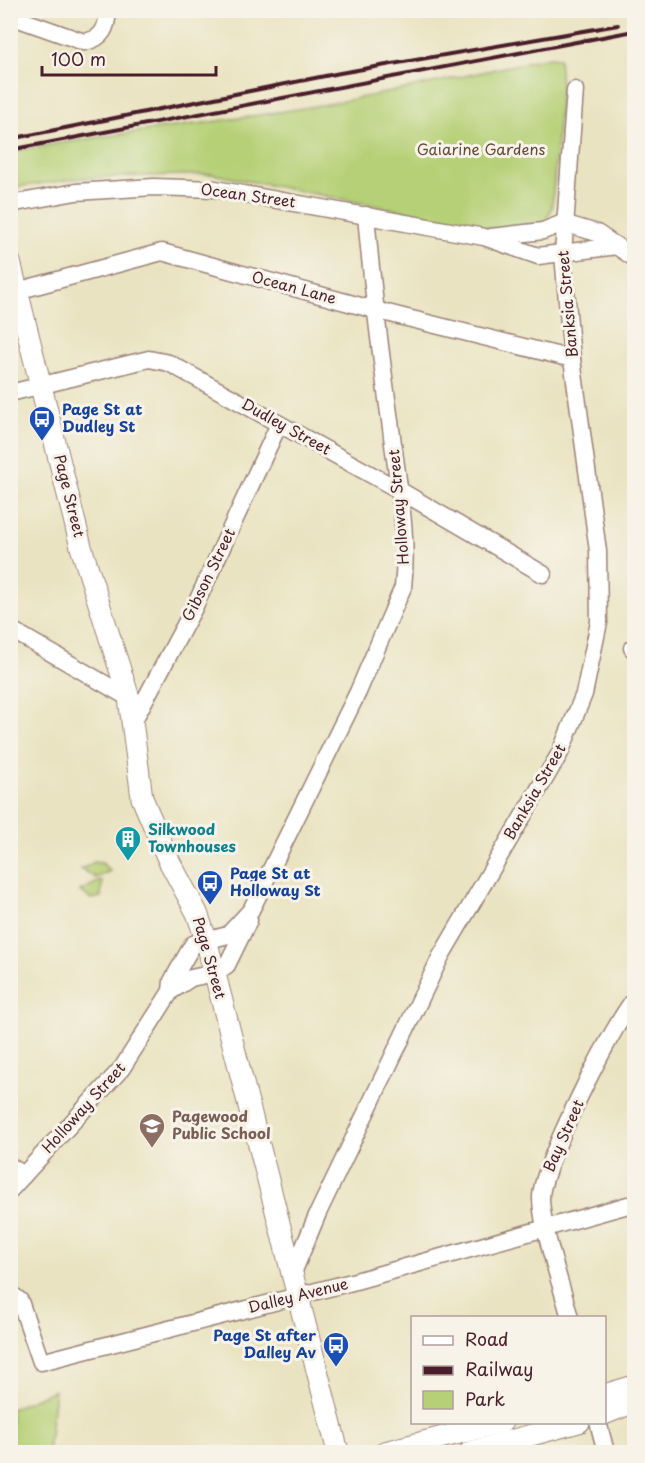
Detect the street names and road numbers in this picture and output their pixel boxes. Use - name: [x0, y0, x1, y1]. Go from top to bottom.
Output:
- street label: Ocean Street: [199, 176, 297, 213]
- street label: Banksia Street: [550, 250, 583, 359]
- street label: Ocean Lane: [250, 264, 339, 309]
- street label: Dudley Street: [238, 392, 336, 460]
- street label: Holloway Street: [381, 448, 414, 566]
- street label: Page Street: [49, 452, 92, 539]
- street label: Gibson Street: [175, 524, 240, 625]
- street label: Banksia Street: [497, 739, 571, 844]
- street label: Page Street: [188, 914, 233, 1001]
- street label: Holloway Street: [36, 1056, 130, 1158]
- street label: Bay Street: [536, 1095, 589, 1175]
- street label: Dalley Avenue: [245, 1271, 350, 1318]

